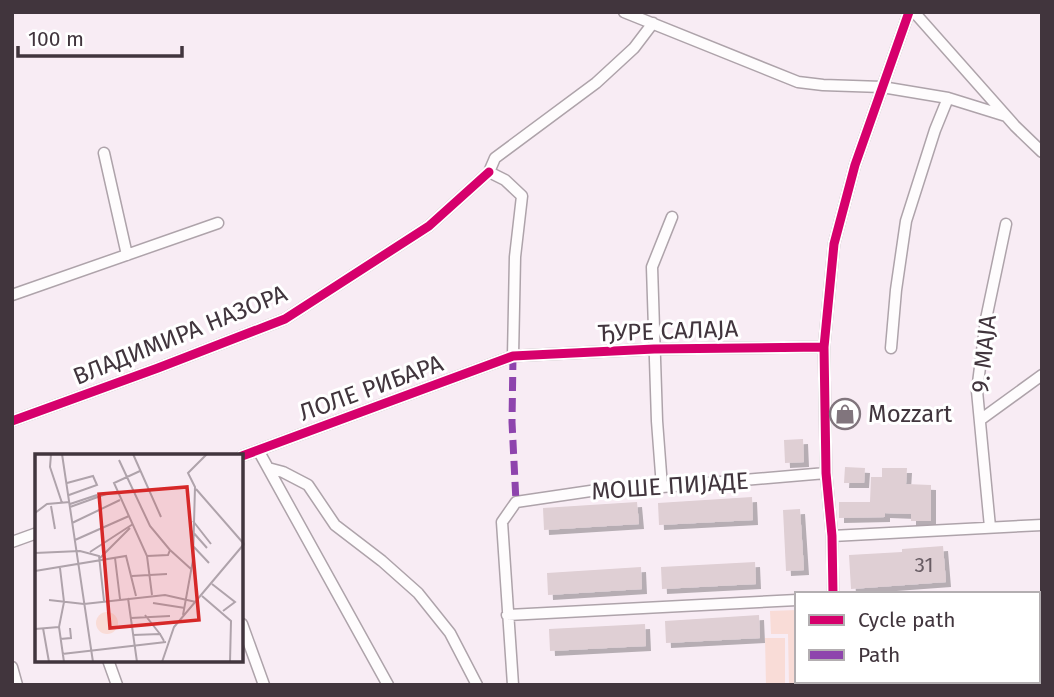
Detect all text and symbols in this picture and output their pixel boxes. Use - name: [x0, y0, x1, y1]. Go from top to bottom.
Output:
- scale bar: [18, 14, 182, 58]
- text: 100 m: [28, 26, 84, 52]
- street label: ВЛАДИМИРА НАЗОРА: [69, 279, 291, 391]
- street label: 9. МАЈА: [966, 313, 1002, 394]
- street label: ЂУРЕ САЛАЈА: [597, 315, 739, 347]
- street label: ЛОЛЕ РИБАРА: [295, 349, 447, 427]
- shop icon: Mozzart: [828, 397, 862, 431]
- place label: Mozzart: [868, 400, 952, 428]
- inset map: [35, 454, 243, 662]
- street label: МОШЕ ПИЈАДЕ: [590, 467, 750, 505]
- house number: 31: [914, 552, 934, 578]
- legend: [795, 592, 1040, 683]
- text: Cycle path: [858, 607, 956, 633]
- text: Path: [858, 642, 900, 668]

